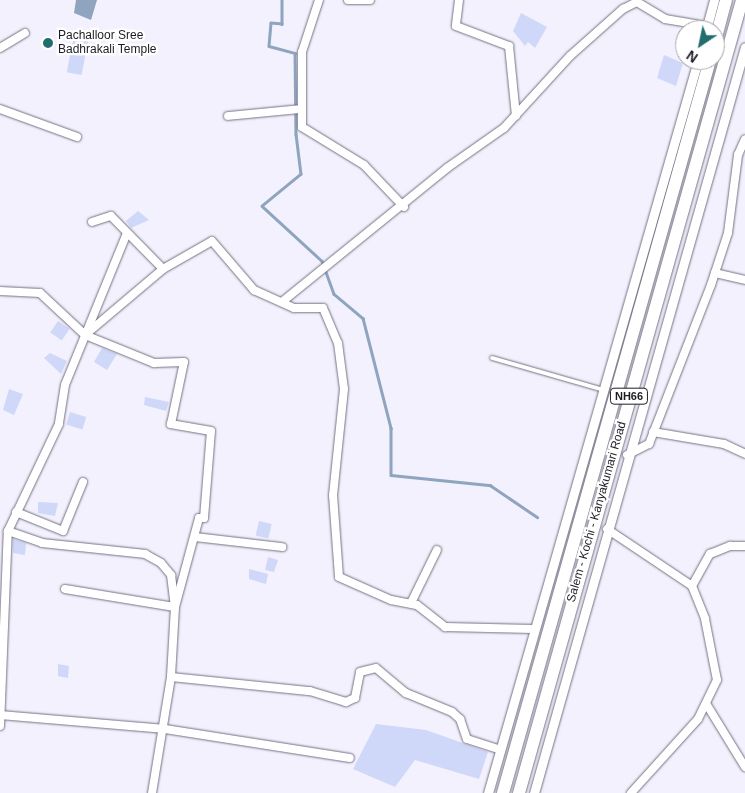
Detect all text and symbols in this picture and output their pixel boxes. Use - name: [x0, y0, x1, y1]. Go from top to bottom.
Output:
- north arrow: [675, 20, 725, 70]
- place label: Pachalloor Sree Badhrakali Temple: [58, 29, 157, 57]
- marker: Pachalloor Sree Badhrakali Temple: [42, 37, 54, 49]
- text: N: [684, 47, 701, 66]
- road number: NH66: [609, 388, 649, 404]
- street label: Salem - Kochi - Kanyakumari Road: [564, 420, 630, 604]

